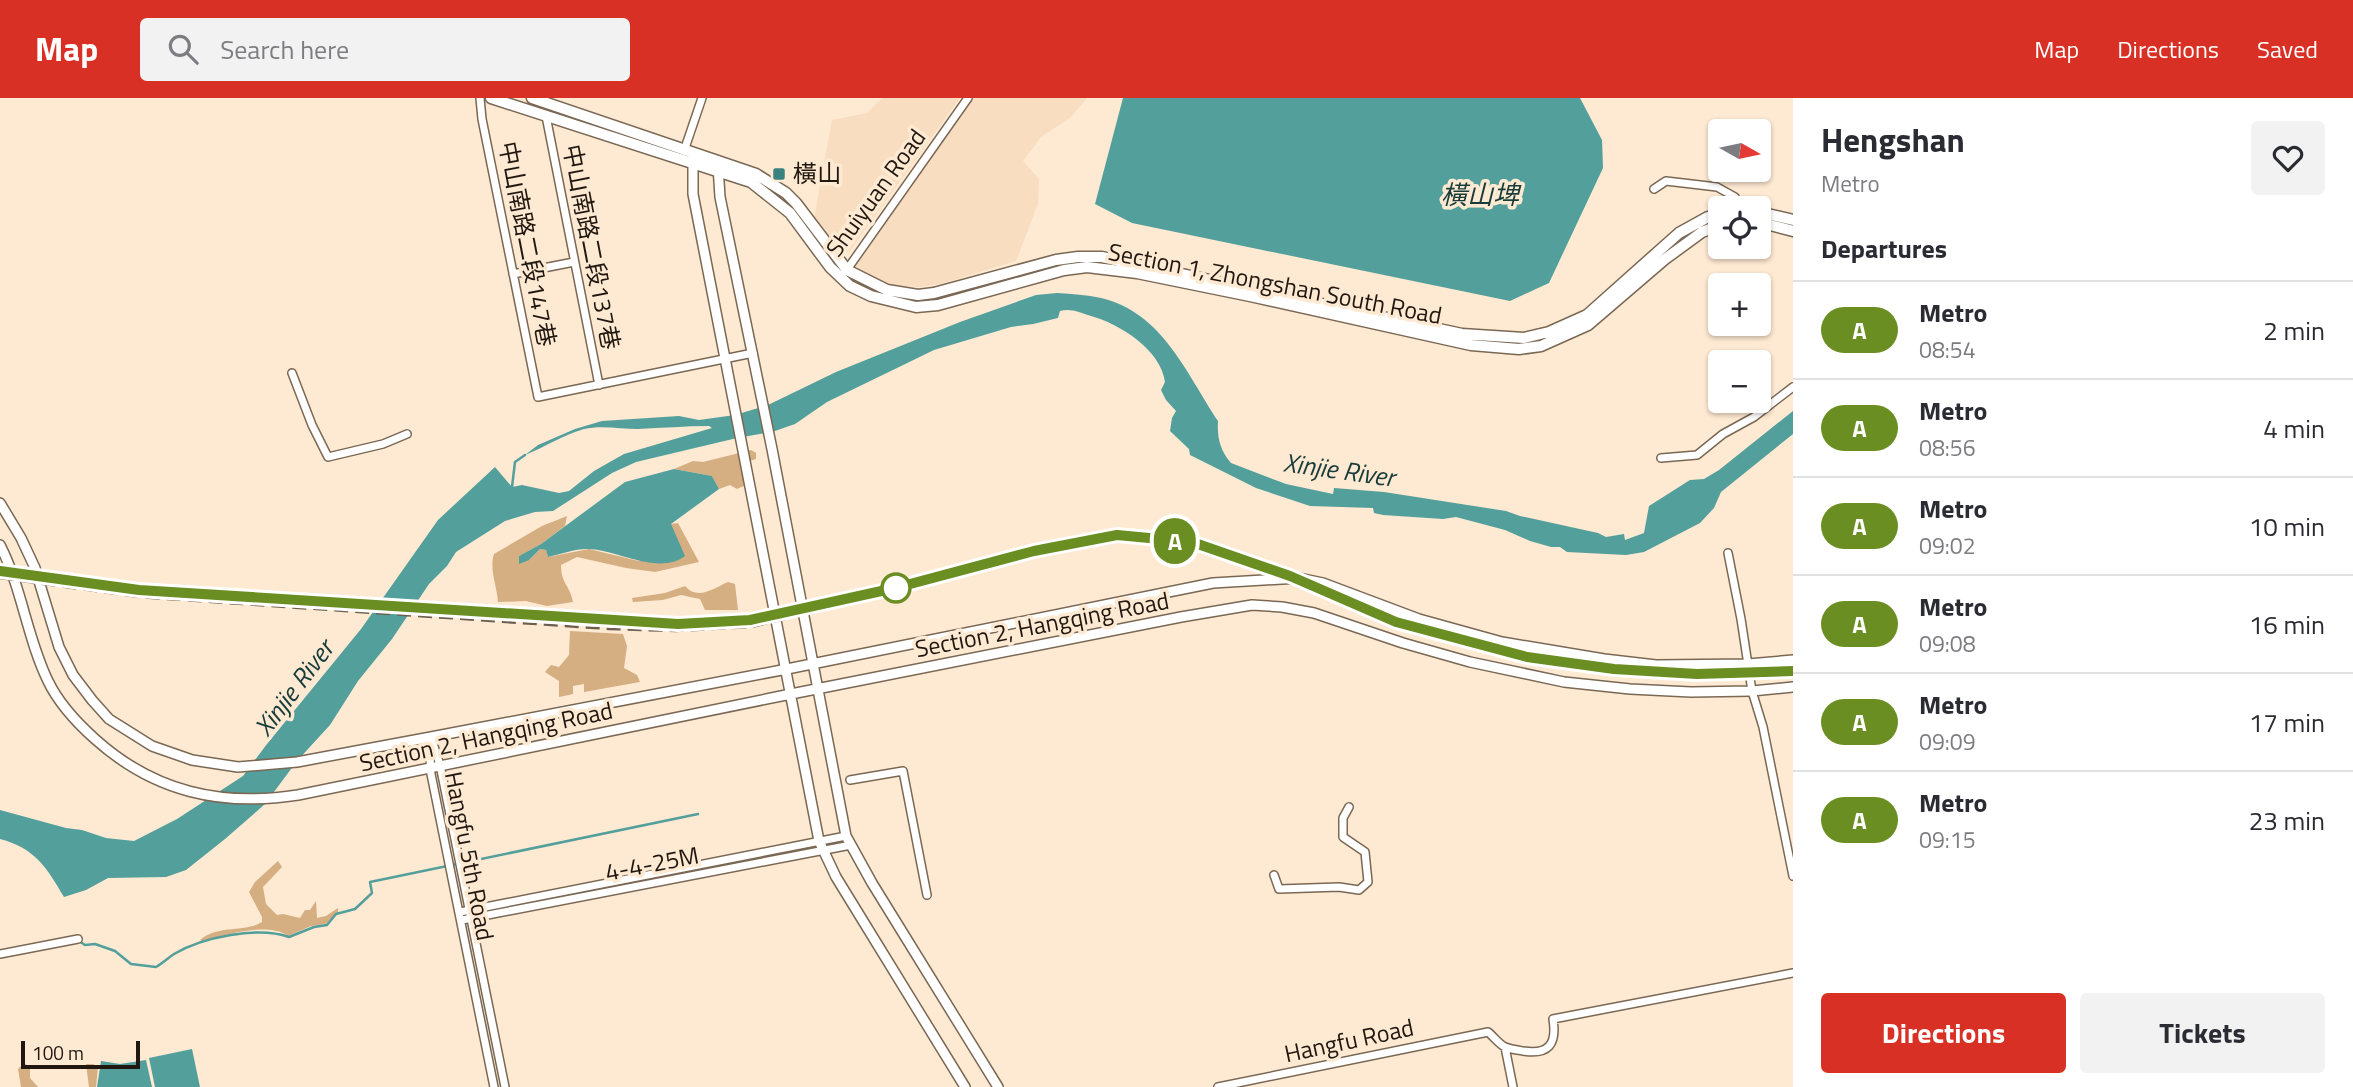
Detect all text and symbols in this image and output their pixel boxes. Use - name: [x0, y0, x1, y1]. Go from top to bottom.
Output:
- search box: [140, 18, 630, 81]
- text: Map: [35, 24, 98, 74]
- icon: search: [164, 30, 202, 68]
- text: Search here: [220, 30, 349, 69]
- text: Map: [2034, 31, 2079, 67]
- text: Directions: [2117, 31, 2219, 67]
- text: Saved: [2257, 31, 2318, 67]
- text: Hengshan: [1821, 115, 1965, 165]
- north arrow: [1708, 119, 1771, 182]
- map controls: [1708, 119, 1771, 413]
- street label: Shuiyuan Road: [816, 121, 934, 264]
- button: heart: [2251, 121, 2325, 195]
- street label: 中山南路二段147巷: [490, 138, 566, 349]
- street label: 中山南路二段137巷: [554, 141, 630, 352]
- place label: 橫山: [793, 155, 841, 191]
- marker: 橫山: [771, 166, 787, 182]
- text: Metro: [1821, 166, 1880, 201]
- water label: 橫山埤: [1441, 175, 1522, 214]
- button: locate: [1708, 196, 1771, 259]
- text: Departures: [1821, 229, 1947, 268]
- street label: Section 1, Zhongshan South Road: [1105, 233, 1445, 333]
- button: +: [1708, 273, 1771, 336]
- text: Metro: [1919, 293, 1987, 332]
- text: 2 min: [2263, 311, 2325, 350]
- text: A: [1852, 312, 1867, 348]
- text: 08:54: [1919, 332, 1976, 367]
- button: −: [1708, 350, 1771, 413]
- text: Metro: [1919, 391, 1987, 430]
- text: 4 min: [2263, 409, 2325, 448]
- text: A: [1852, 410, 1867, 446]
- text: 08:56: [1919, 430, 1976, 465]
- water label: Xinjie River: [1281, 442, 1400, 497]
- text: Metro: [1919, 489, 1987, 528]
- text: 10 min: [2249, 507, 2325, 546]
- text: A: [1852, 508, 1867, 544]
- line badge: A: [1152, 518, 1198, 564]
- text: A: [1168, 523, 1182, 559]
- text: 09:02: [1919, 528, 1976, 563]
- unlabelled marker: [881, 573, 911, 603]
- street label: Section 2, Hangqing Road: [912, 582, 1172, 666]
- text: Metro: [1919, 587, 1987, 626]
- text: 16 min: [2249, 605, 2325, 644]
- text: A: [1852, 606, 1867, 642]
- text: 09:08: [1919, 626, 1976, 661]
- water label: Xinjie River: [244, 629, 344, 744]
- text: Metro: [1919, 685, 1987, 724]
- street label: Section 2, Hangqing Road: [356, 692, 616, 780]
- text: 17 min: [2249, 703, 2325, 742]
- text: A: [1852, 704, 1867, 740]
- text: 09:09: [1919, 724, 1976, 759]
- street label: Hangfu 5th Road: [436, 768, 504, 943]
- text: Metro: [1919, 783, 1987, 822]
- text: 23 min: [2249, 801, 2325, 840]
- text: A: [1852, 802, 1867, 838]
- text: 09:15: [1919, 822, 1976, 857]
- street label: 4-4-25M: [602, 836, 702, 890]
- button: Directions: [1821, 993, 2066, 1073]
- button: Tickets: [2080, 993, 2325, 1073]
- street label: Hangfu Road: [1281, 1009, 1417, 1071]
- scale bar: [21, 1038, 140, 1070]
- text: 100 m: [32, 1038, 84, 1067]

